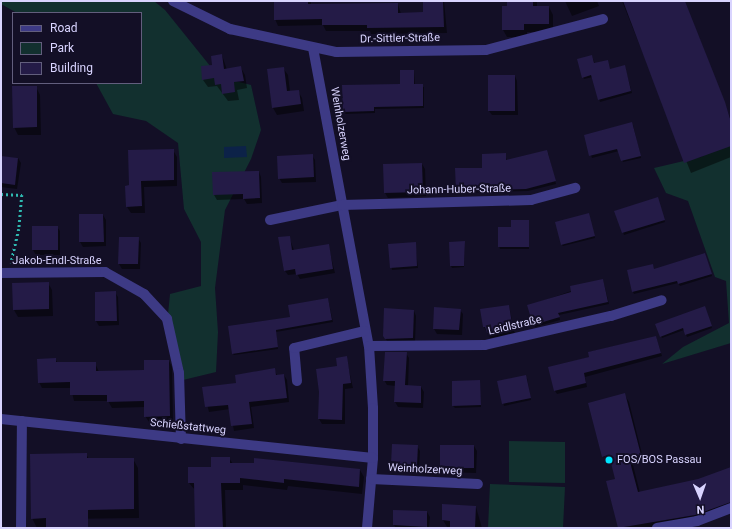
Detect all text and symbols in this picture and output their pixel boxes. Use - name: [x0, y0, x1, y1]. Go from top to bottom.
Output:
- legend: [12, 12, 142, 84]
- text: Road: [50, 21, 78, 35]
- street label: Dr.-Sittler-Straße: [360, 32, 440, 46]
- text: Park: [50, 41, 74, 55]
- text: Building: [50, 61, 93, 75]
- street label: Weinholzerweg: [327, 86, 353, 162]
- street label: Johann-Huber-Straße: [407, 182, 511, 198]
- street label: Jakob-Endl-Straße: [12, 254, 102, 268]
- street label: Leidlstraße: [487, 313, 543, 339]
- street label: Schießstattweg: [149, 416, 227, 438]
- place label: FOS/BOS Passau: [617, 453, 702, 467]
- marker: FOS/BOS Passau: [604, 455, 614, 465]
- street label: Weinholzerweg: [387, 461, 463, 479]
- north arrow: [680, 477, 720, 517]
- text: N: [696, 503, 705, 516]

